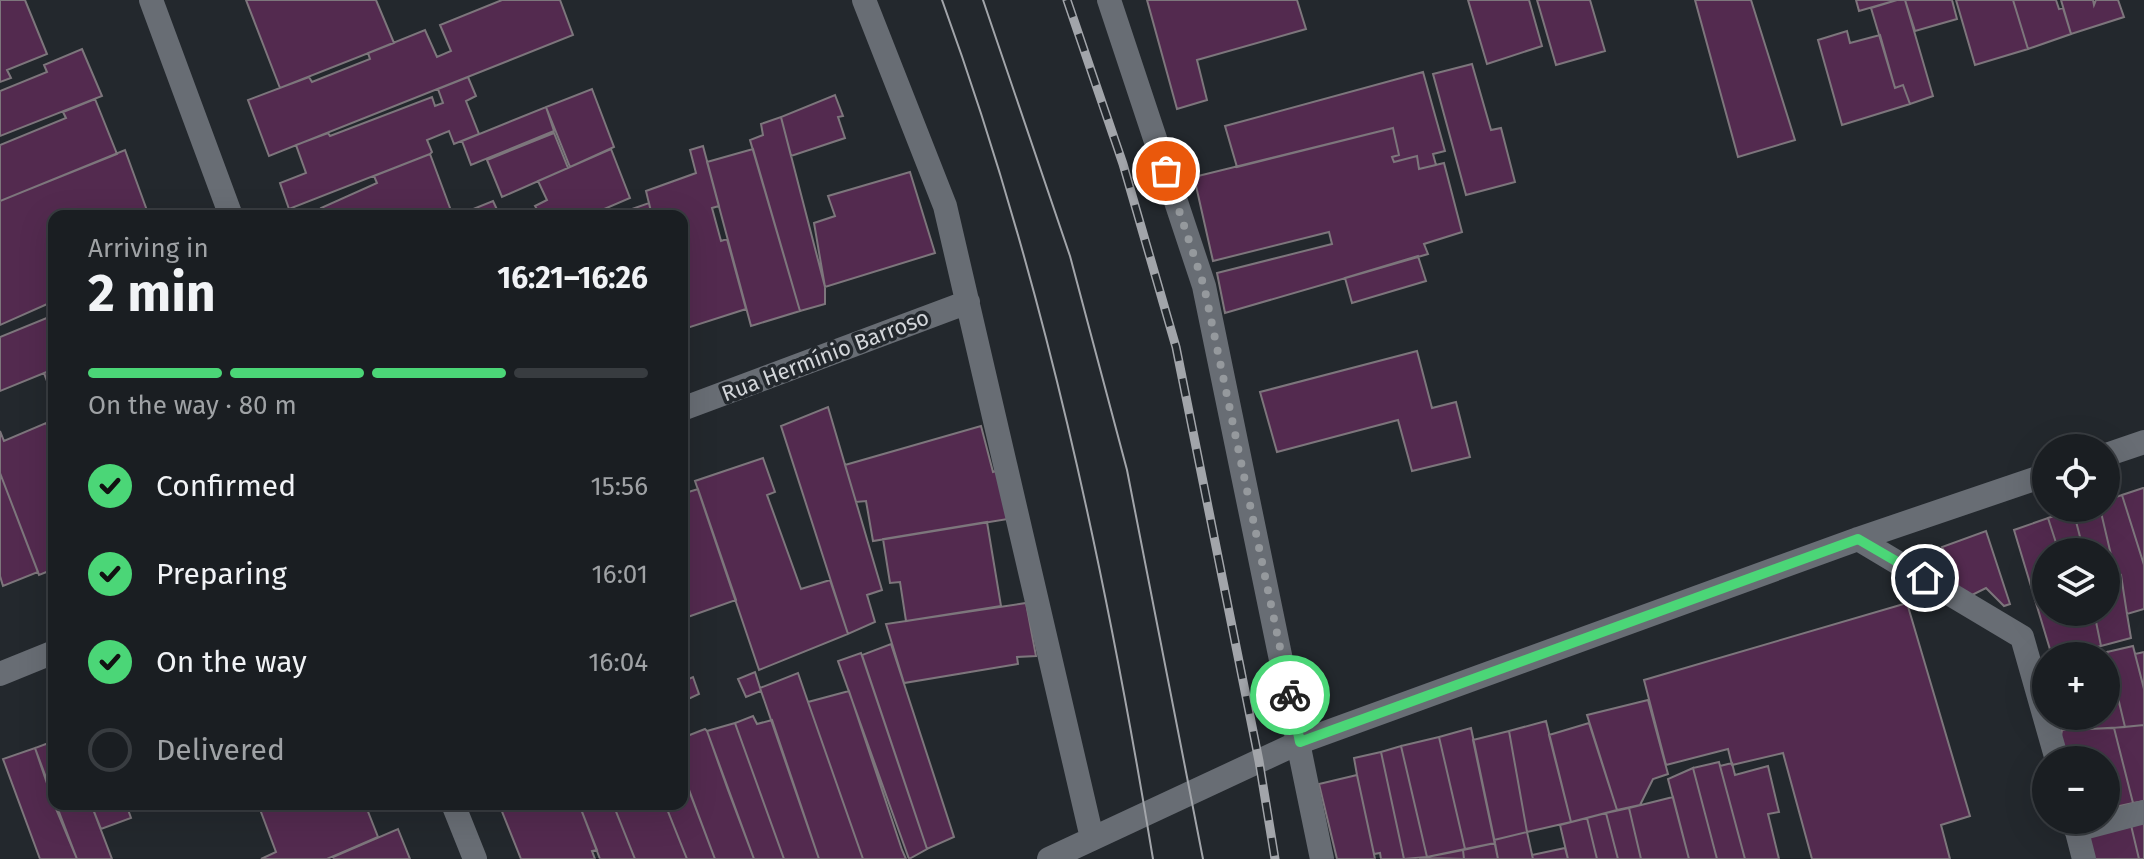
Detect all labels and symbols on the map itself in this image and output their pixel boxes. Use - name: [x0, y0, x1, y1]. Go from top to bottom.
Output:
- pin: [1132, 137, 1200, 205]
- street label: Rua Hermínio Barroso: [718, 303, 933, 407]
- pin: [1891, 544, 1959, 612]
- courier: [1250, 655, 1330, 735]

